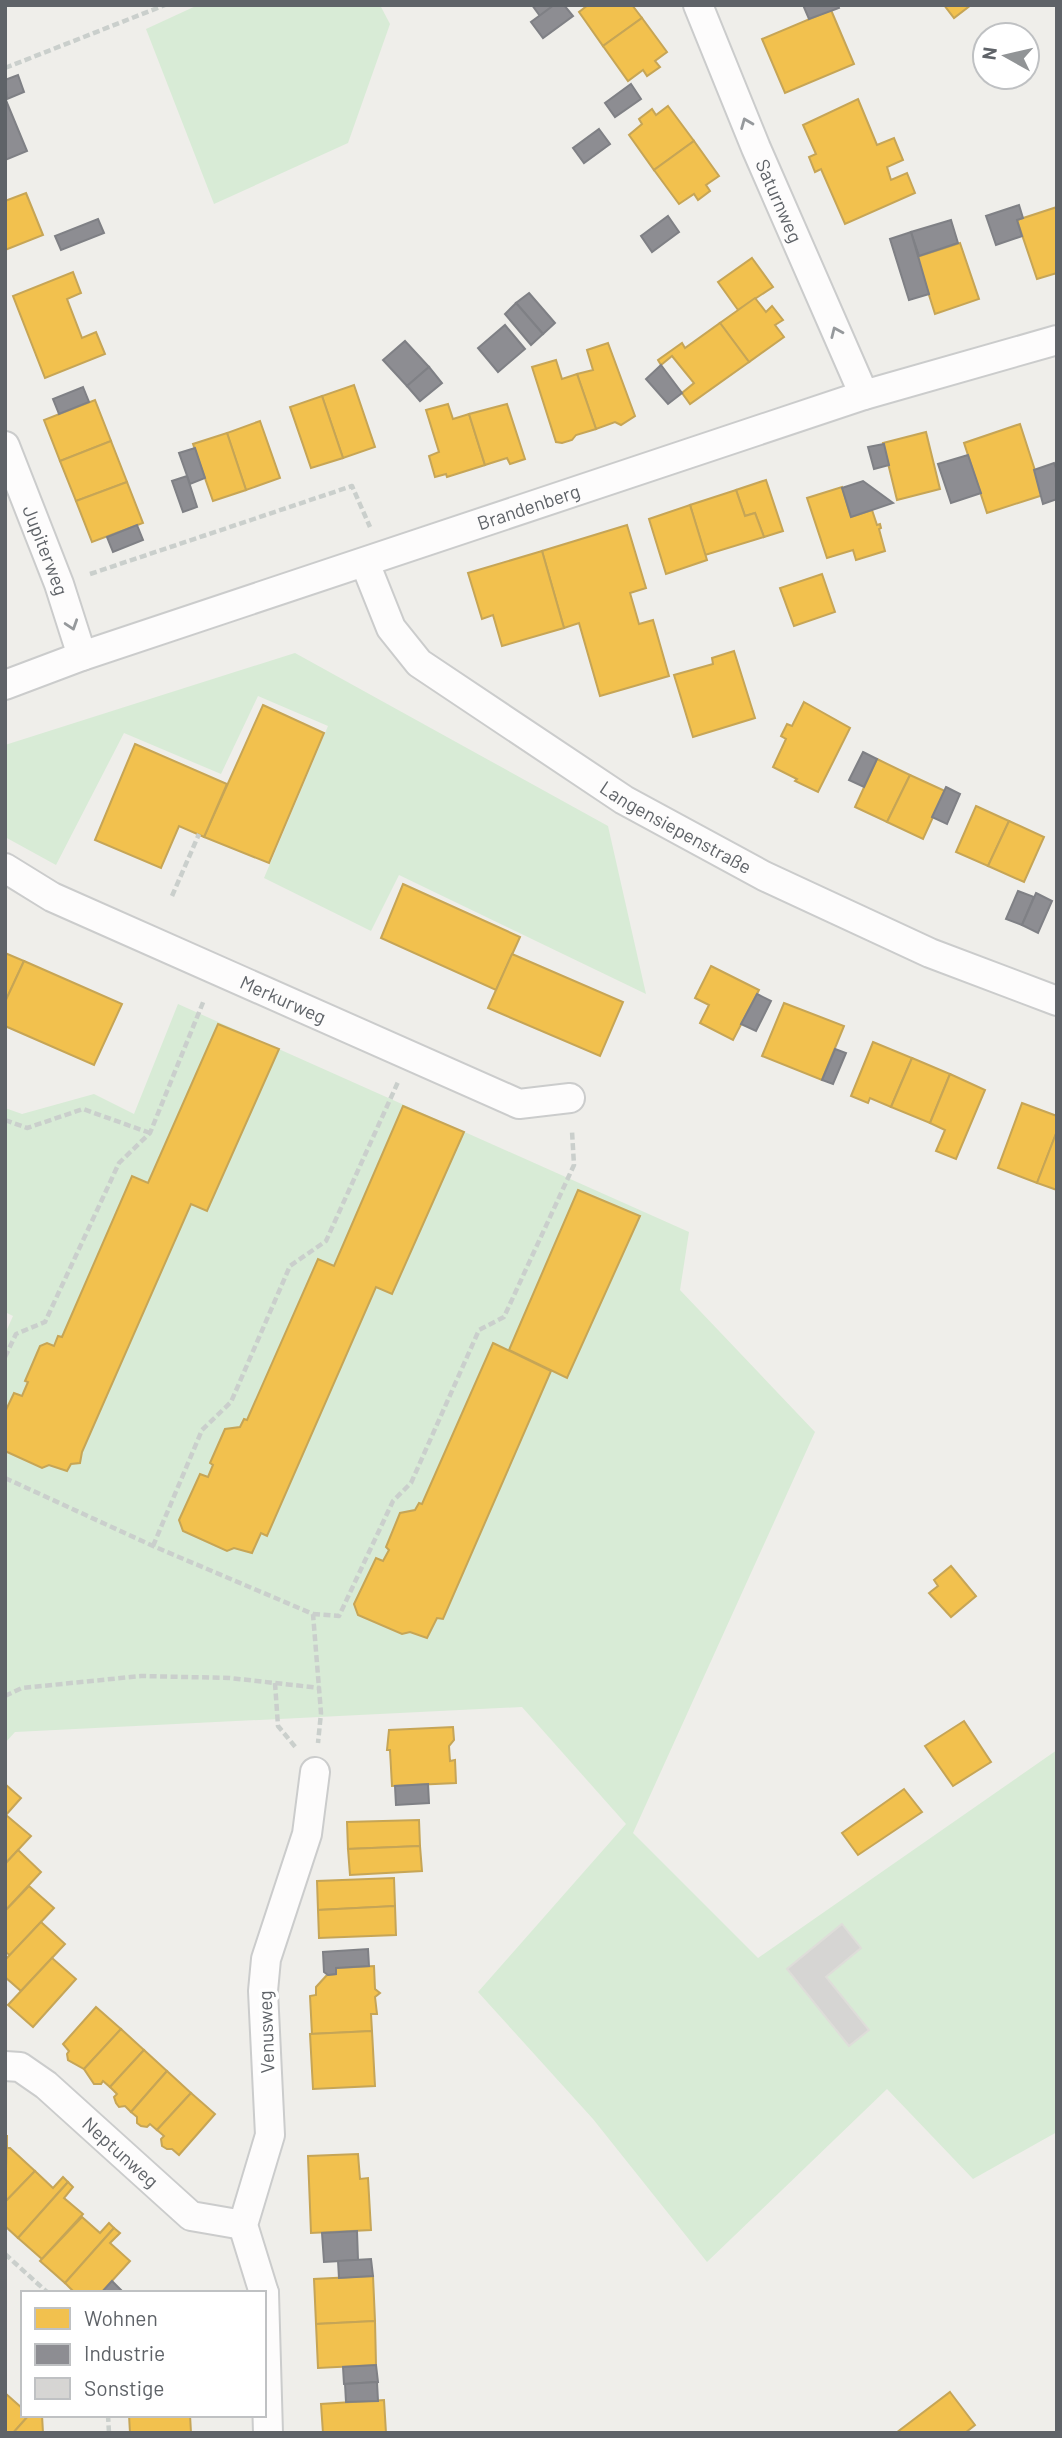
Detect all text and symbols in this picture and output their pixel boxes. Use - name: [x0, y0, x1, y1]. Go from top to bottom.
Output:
- north arrow: [971, 21, 1041, 91]
- text: N: [976, 46, 1001, 61]
- one-way arrow: [740, 118, 754, 131]
- street label: Saturnweg: [751, 155, 808, 246]
- one-way arrow: [830, 327, 844, 339]
- street label: Brandenberg: [474, 479, 583, 534]
- street label: Jupiterweg: [18, 502, 74, 598]
- one-way arrow: [64, 619, 78, 631]
- street label: Langensiepenstraße: [596, 775, 756, 878]
- street label: Merkurweg: [237, 970, 330, 1028]
- street label: Venusweg: [253, 1990, 278, 2074]
- street label: Neptunweg: [78, 2112, 164, 2192]
- legend: [21, 2291, 266, 2417]
- text: Wohnen: [84, 2305, 158, 2330]
- text: Industrie: [84, 2340, 165, 2365]
- text: Sonstige: [84, 2375, 165, 2400]

